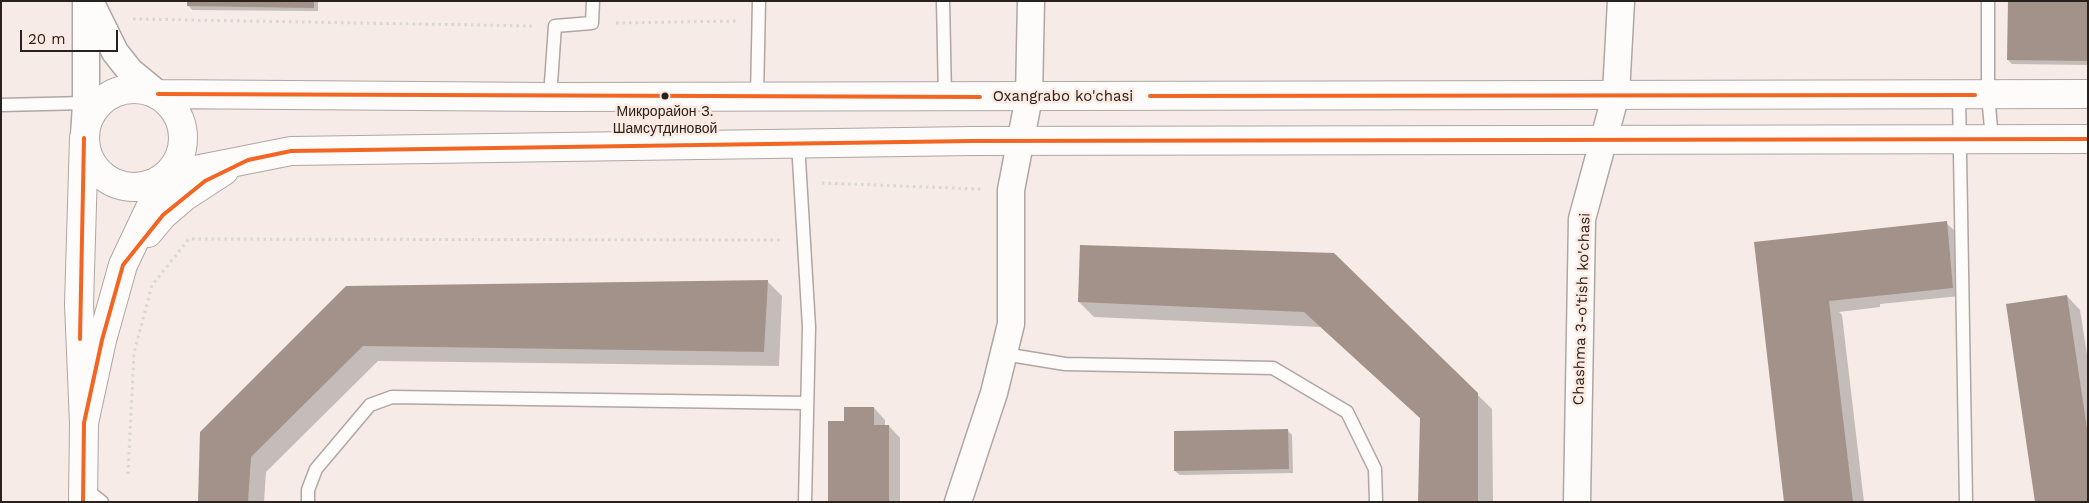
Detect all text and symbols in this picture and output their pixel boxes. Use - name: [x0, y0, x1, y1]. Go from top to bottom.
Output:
- scale bar: [22, 20, 120, 52]
- text: 20 m: [28, 30, 66, 48]
- street label: Oxangrabo ko'chasi: [993, 88, 1133, 106]
- marker: Микрорайон З. Шамсутдиновой: [660, 91, 670, 101]
- place label: Микрорайон З. Шамсутдиновой: [613, 104, 717, 136]
- street label: Chashma 3-o'tish ko'chasi: [1570, 212, 1594, 406]

